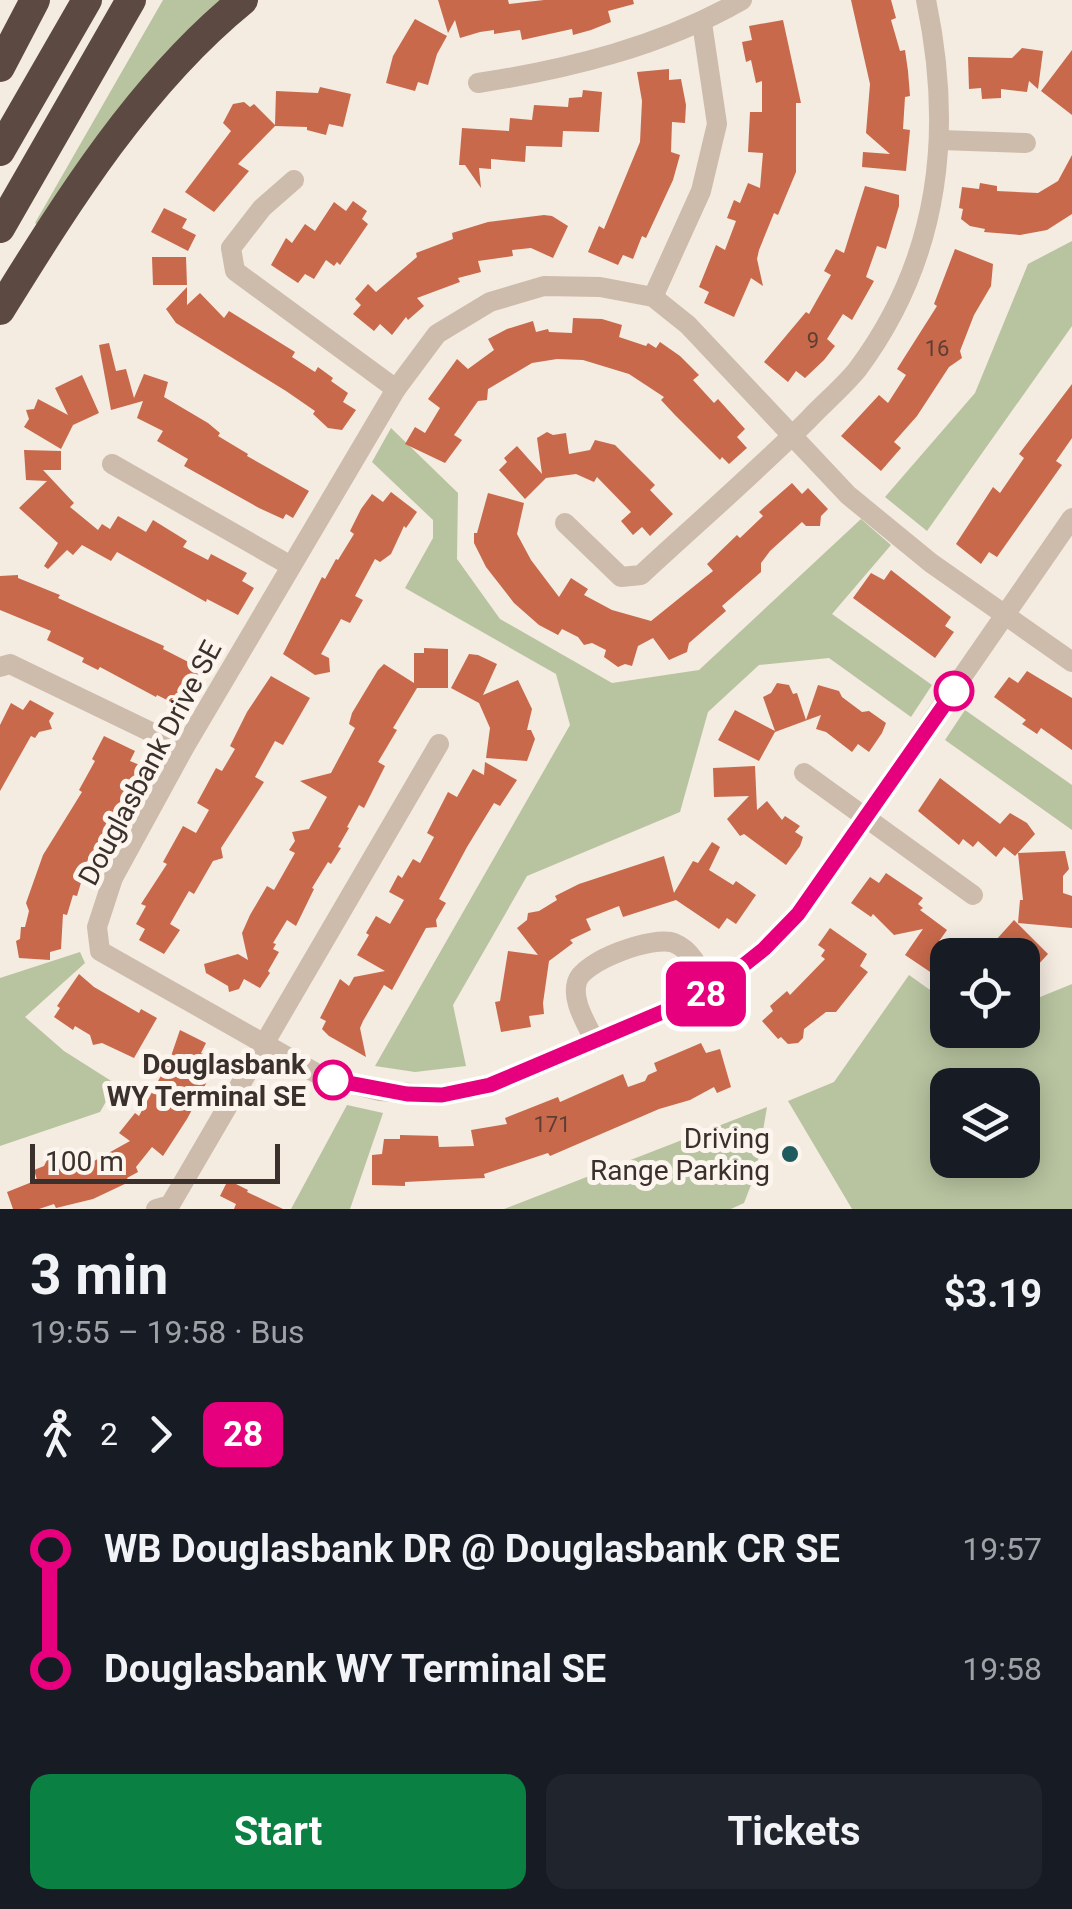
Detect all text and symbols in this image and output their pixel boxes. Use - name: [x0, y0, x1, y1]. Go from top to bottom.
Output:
- house number: 9: [807, 328, 819, 353]
- house number: 16: [925, 336, 949, 361]
- street label: Douglasbank Drive SE: [72, 635, 228, 891]
- unlabelled marker: [935, 672, 973, 710]
- map controls: [930, 938, 1040, 1178]
- button: locate: [930, 938, 1040, 1048]
- line badge: 28: [661, 962, 751, 1026]
- text: 28: [686, 974, 726, 1015]
- place label: Douglasbank WY Terminal SE: [107, 1048, 307, 1113]
- marker: Douglasbank WY Terminal SE: [314, 1061, 352, 1099]
- button: layers: [930, 1068, 1040, 1178]
- house number: 171: [533, 1112, 571, 1137]
- place label: Driving Range Parking: [590, 1122, 770, 1187]
- scale bar: [30, 1139, 280, 1184]
- marker: Driving Range Parking: [779, 1143, 801, 1165]
- text: 100 m: [45, 1145, 124, 1178]
- text: 3 min: [30, 1243, 168, 1307]
- text: $3.19: [944, 1272, 1042, 1316]
- text: 19:55 – 19:58 · Bus: [30, 1313, 305, 1351]
- icon: walk: [30, 1407, 85, 1462]
- icon: forward: [133, 1407, 188, 1462]
- text: 28: [223, 1414, 263, 1455]
- text: 2: [100, 1415, 118, 1453]
- text: WB Douglasbank DR @ Douglasbank CR SE: [104, 1527, 840, 1571]
- text: 19:57: [962, 1530, 1042, 1568]
- text: Douglasbank WY Terminal SE: [104, 1647, 606, 1691]
- text: 19:58: [962, 1650, 1042, 1688]
- button: Start: [30, 1774, 526, 1889]
- button: Tickets: [546, 1774, 1042, 1889]

